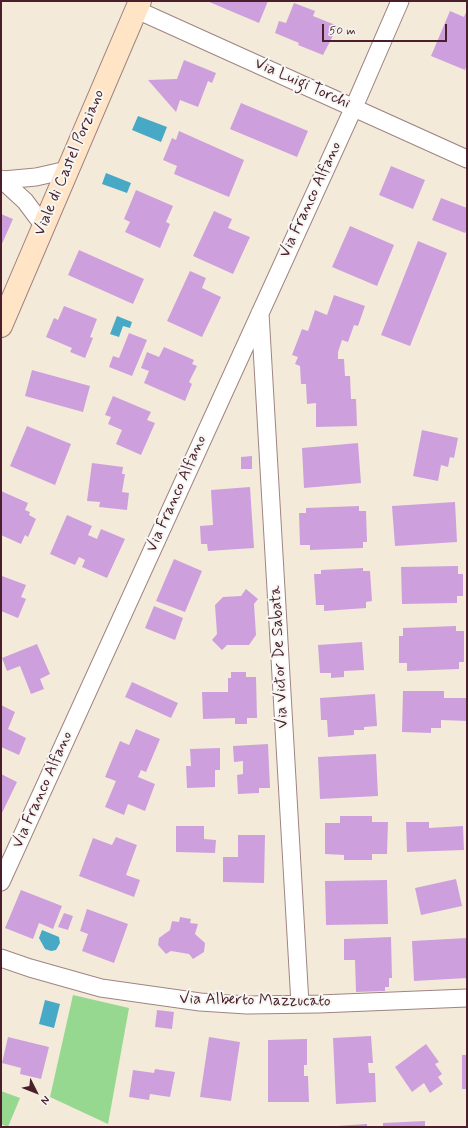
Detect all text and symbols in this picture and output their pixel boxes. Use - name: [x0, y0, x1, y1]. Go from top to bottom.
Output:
- scale bar: [324, 16, 449, 42]
- text: 50 m: [329, 23, 356, 39]
- street label: Via Luigi Torchi: [251, 54, 353, 114]
- street label: Viale di Castel Porziano: [30, 87, 110, 239]
- street label: Via Franco Alfano: [276, 139, 346, 261]
- street label: Via Franco Alfano: [143, 433, 211, 555]
- street label: Via Victor De Sabata: [267, 585, 293, 729]
- street label: Via Franco Alfano: [9, 729, 77, 851]
- street label: Via Alberto Mazzucato: [179, 990, 331, 1012]
- north arrow: [16, 1072, 56, 1112]
- text: N: [37, 1093, 53, 1107]

